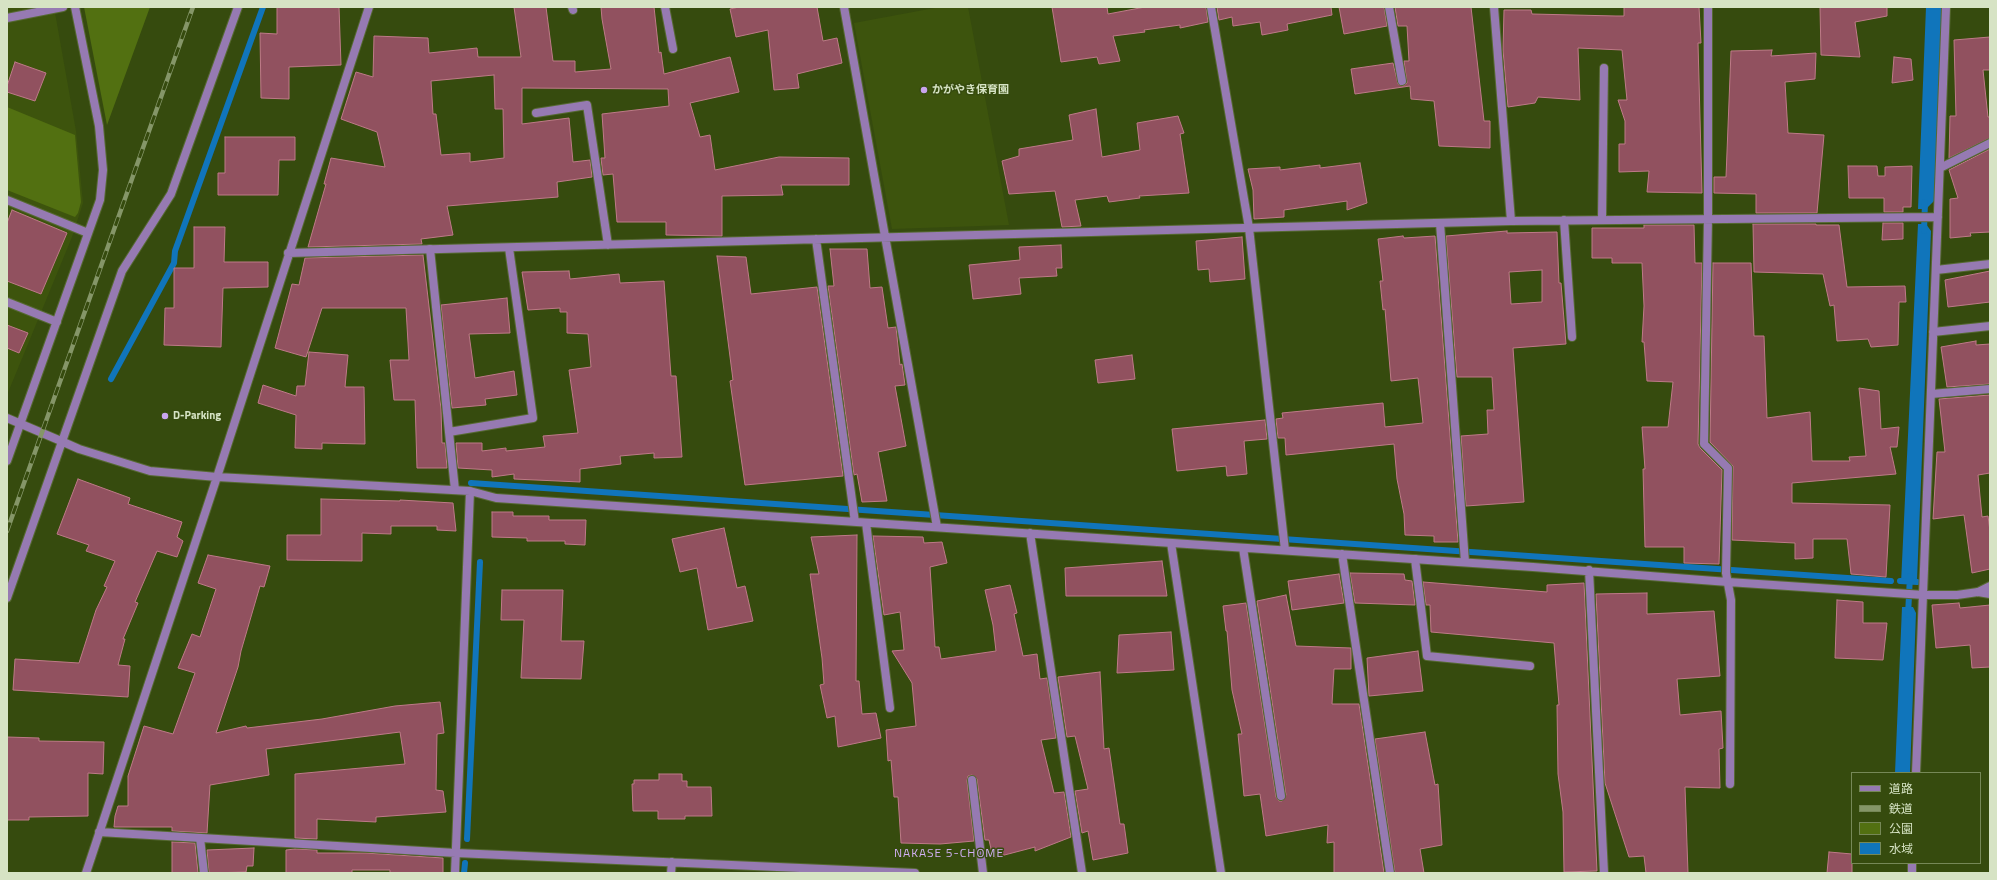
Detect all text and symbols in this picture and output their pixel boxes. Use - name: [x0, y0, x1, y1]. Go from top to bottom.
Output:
- place label: かがやき保育園: [932, 83, 1009, 97]
- marker: かがやき保育園: [919, 85, 929, 95]
- place label: D-Parking: [173, 409, 221, 423]
- marker: D-Parking: [160, 411, 170, 421]
- legend: [1851, 772, 1981, 864]
- text: 道路: [1889, 779, 1913, 798]
- text: 鉄道: [1889, 799, 1913, 818]
- text: 公園: [1889, 819, 1913, 838]
- text: 水域: [1889, 839, 1913, 858]
- district label: NAKASE 5-CHOME: [894, 847, 1004, 861]

